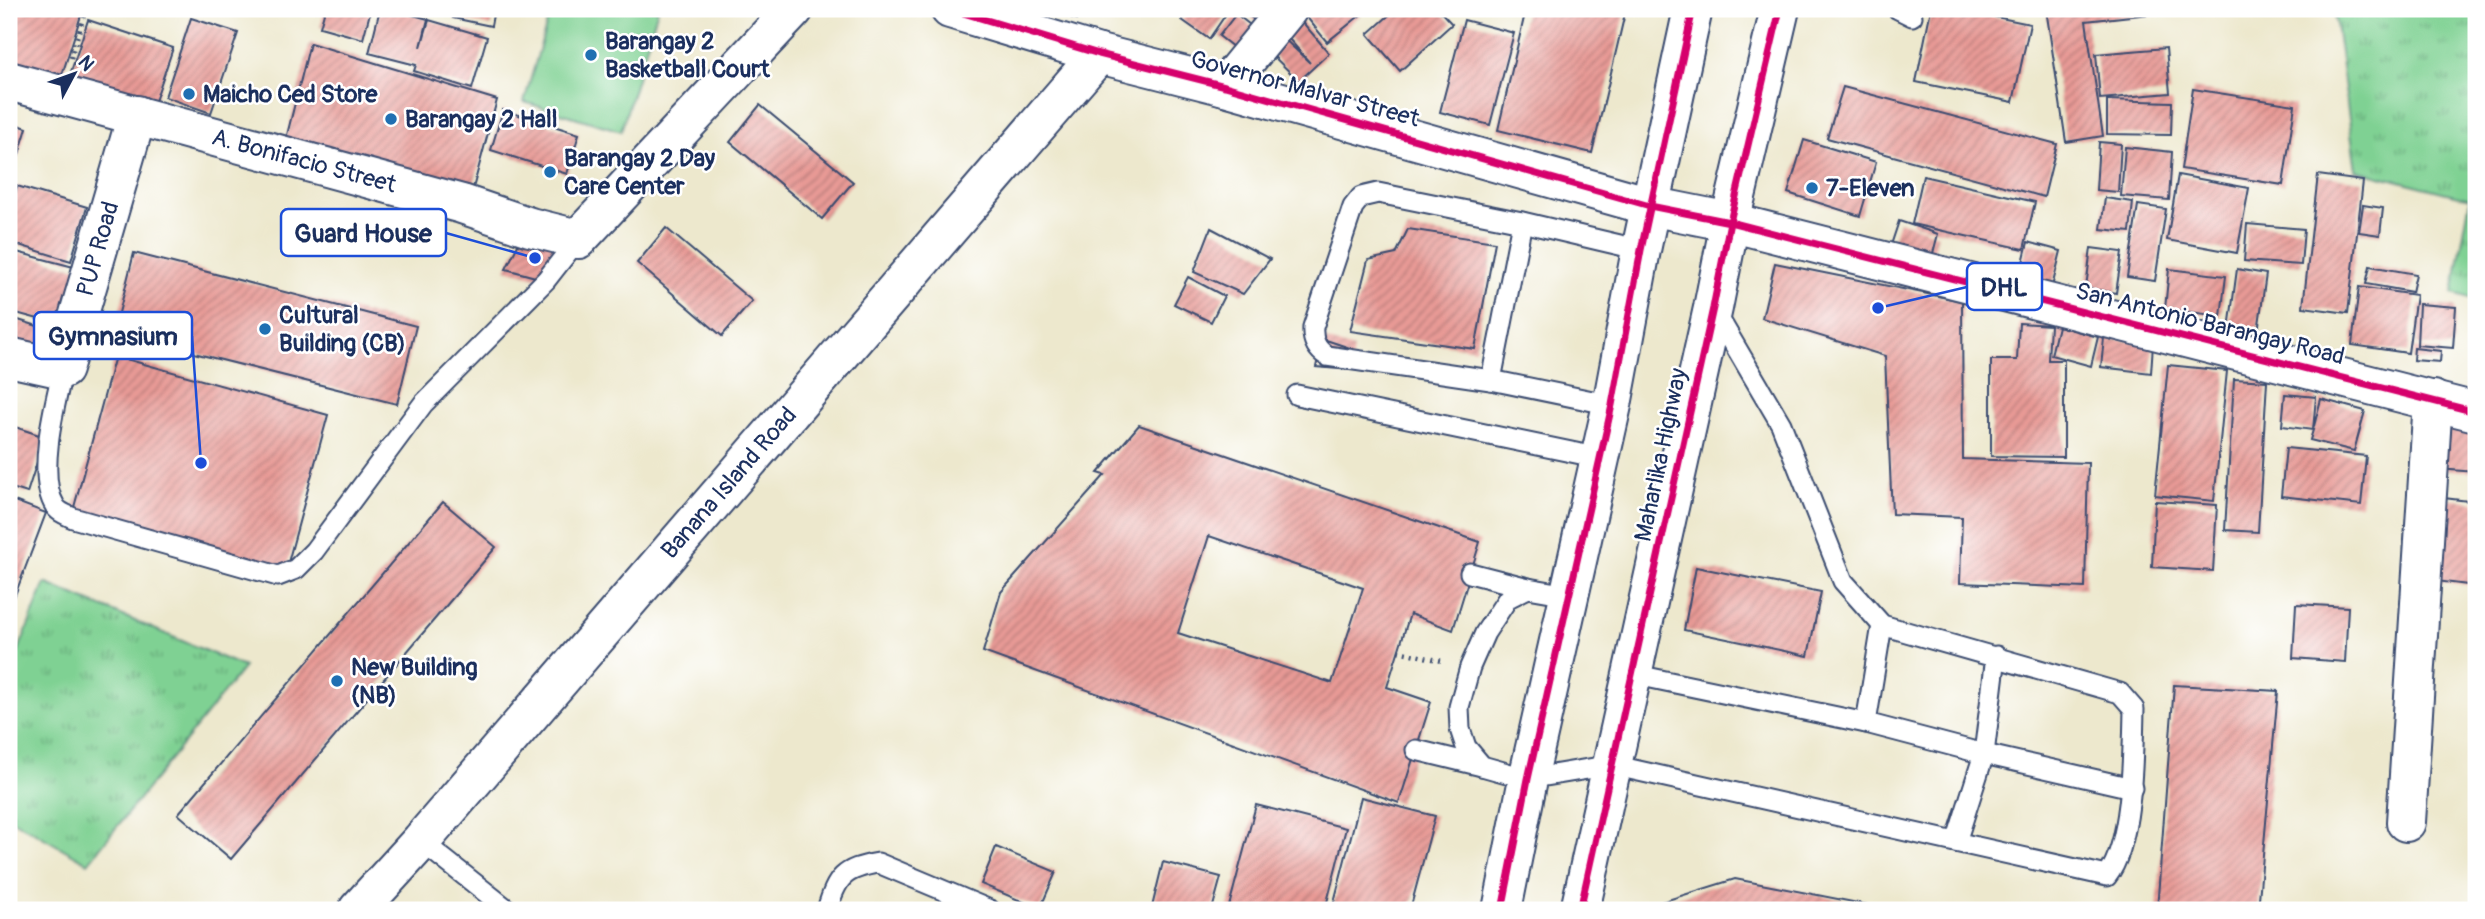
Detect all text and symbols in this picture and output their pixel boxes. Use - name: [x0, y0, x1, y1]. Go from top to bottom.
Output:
- place label: Barangay 2 Basketball Court: [605, 27, 771, 84]
- north arrow: [38, 38, 108, 108]
- street label: Governor Malvar Street: [1187, 44, 1423, 134]
- marker: Barangay 2 Basketball Court: [583, 47, 599, 63]
- text: N: [73, 51, 99, 76]
- place label: Maicho Ced Store: [203, 80, 379, 109]
- marker: Maicho Ced Store: [181, 86, 197, 102]
- place label: Barangay 2 Hall: [405, 105, 557, 134]
- marker: Barangay 2 Hall: [383, 111, 399, 127]
- street label: A. Bonifacio Street: [209, 122, 400, 200]
- place label: Barangay 2 Day Care Center: [564, 144, 716, 201]
- marker: Barangay 2 Day Care Center: [542, 164, 558, 180]
- place label: 7-Eleven: [1826, 174, 1915, 203]
- marker: 7-Eleven: [1804, 180, 1820, 196]
- street label: PUP Road: [71, 198, 125, 300]
- callout: Guard House: [281, 209, 446, 256]
- text: Guard House: [294, 218, 433, 250]
- callout: DHL: [1967, 263, 2042, 310]
- text: DHL: [1980, 272, 2028, 304]
- street label: San Antonio Barangay Road: [2073, 277, 2347, 371]
- place label: Cultural Building (CB): [279, 301, 406, 358]
- callout: Gymnasium: [34, 312, 192, 359]
- text: Gymnasium: [48, 321, 178, 353]
- marker: Cultural Building (CB): [257, 321, 273, 337]
- street label: Maharlika Highway: [1628, 366, 1694, 544]
- street label: Banana Island Road: [655, 401, 803, 565]
- place label: New Building (NB): [351, 653, 478, 710]
- marker: New Building (NB): [329, 673, 345, 689]

